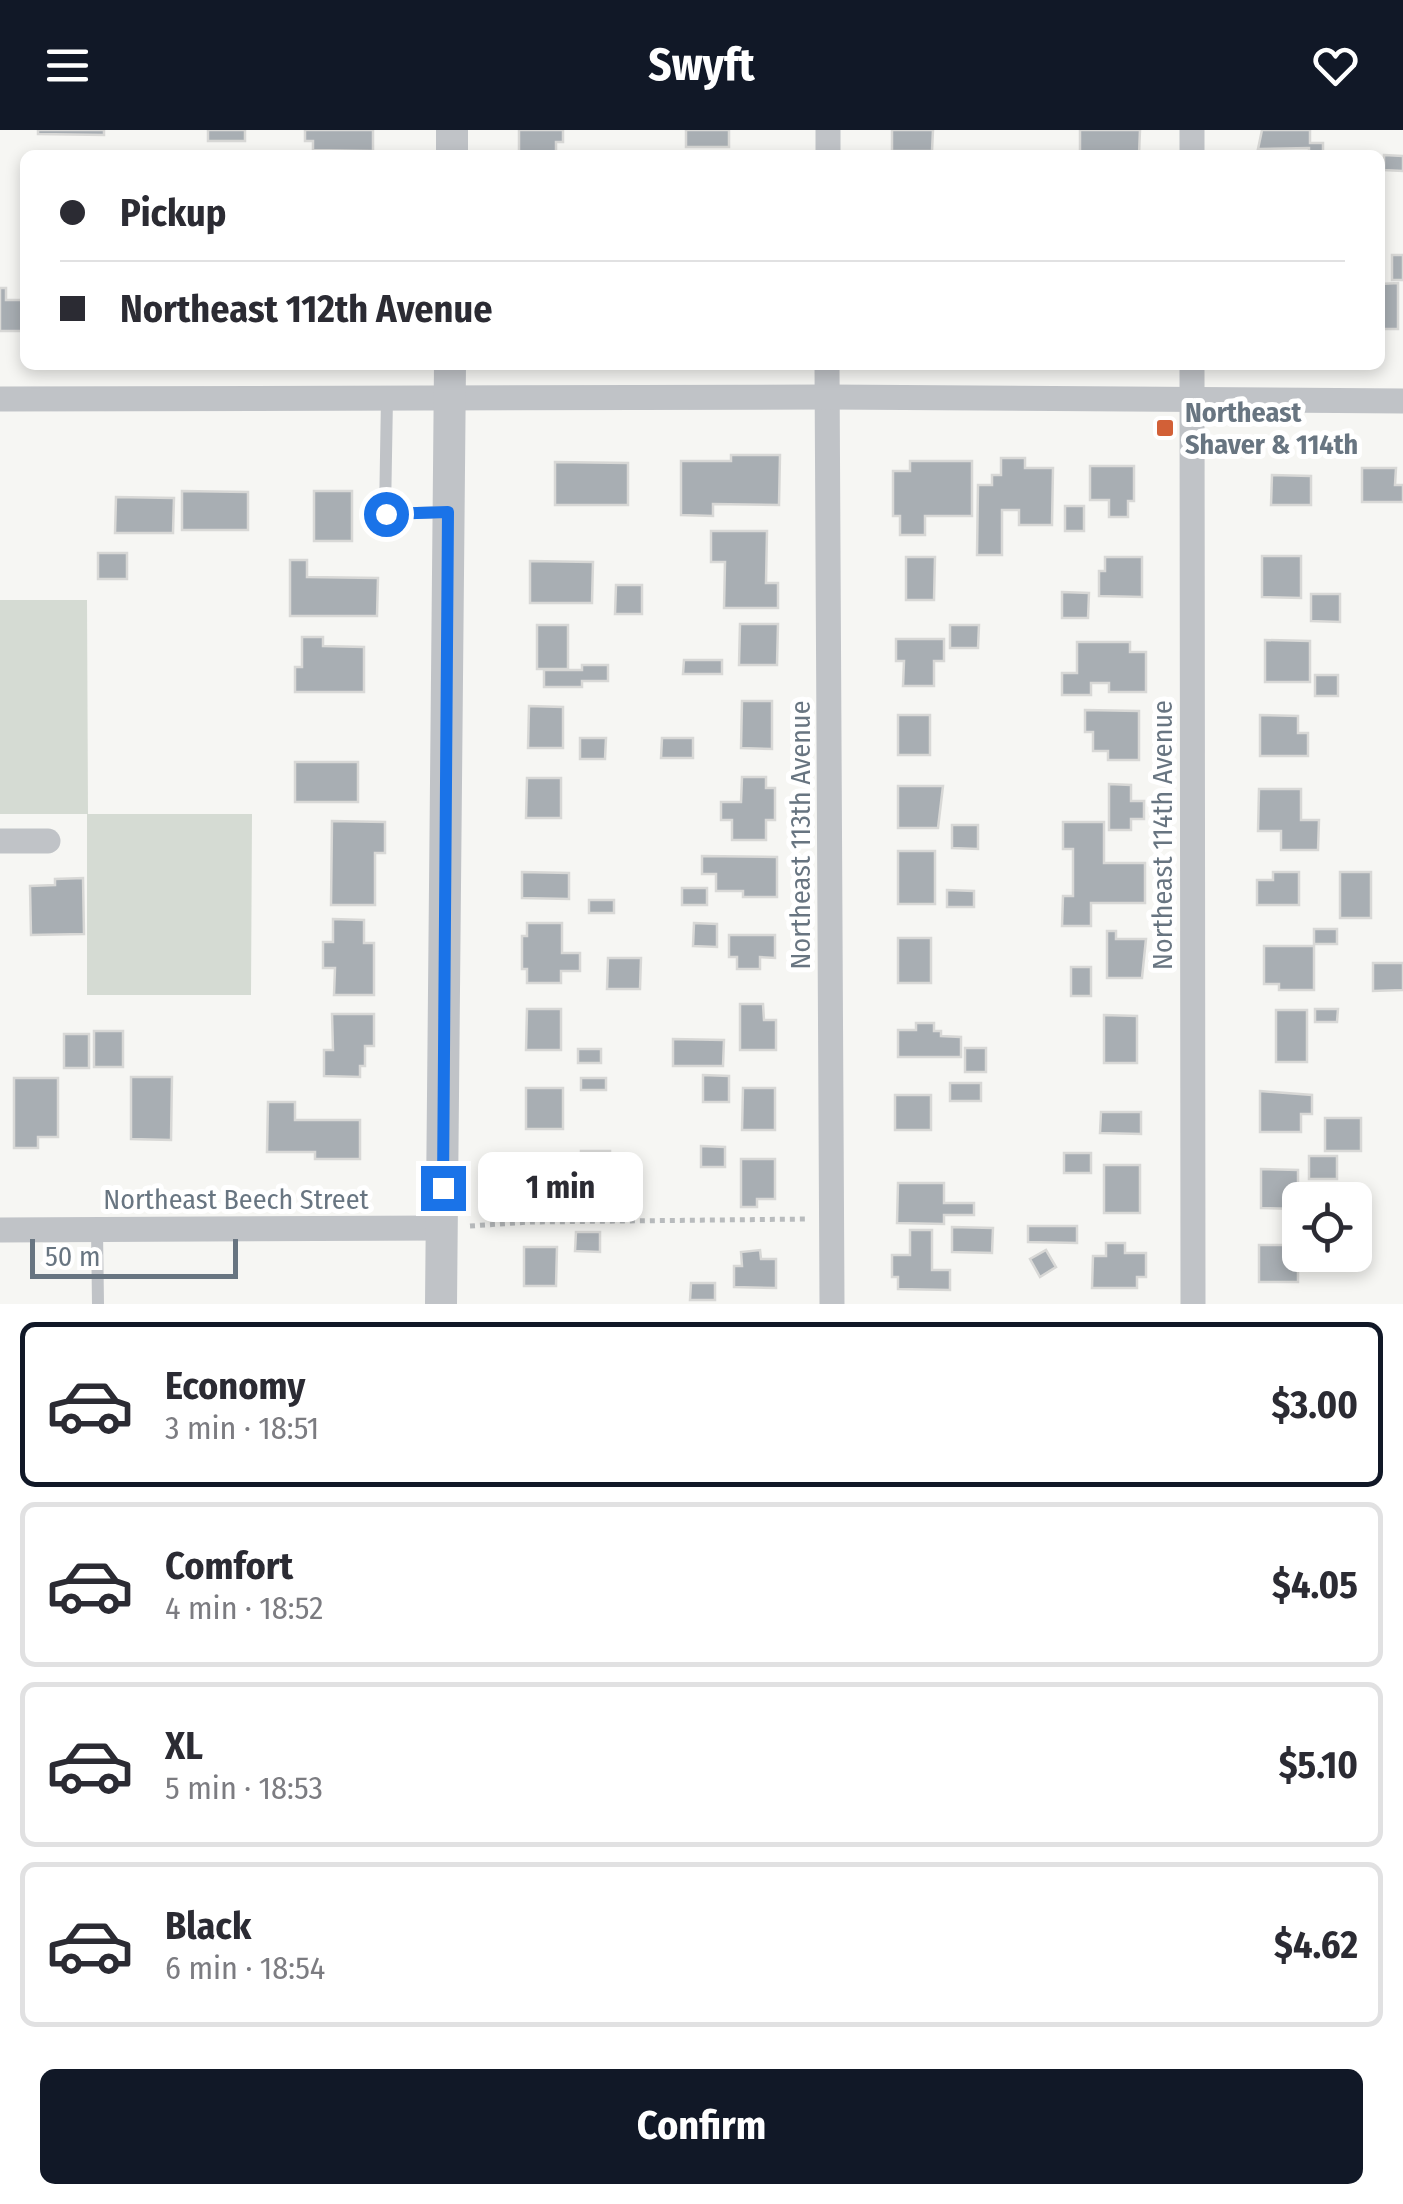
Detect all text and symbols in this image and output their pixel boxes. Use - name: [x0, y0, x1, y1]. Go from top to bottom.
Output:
- icon: menu: [40, 38, 95, 93]
- text: Swyft: [648, 38, 755, 92]
- icon: heart: [1308, 38, 1363, 93]
- text: Pickup: [120, 190, 226, 236]
- text: Northeast 112th Avenue: [120, 286, 492, 332]
- place label: Northeast Shaver & 114th: [1185, 396, 1358, 461]
- marker: Northeast Shaver & 114th: [1154, 417, 1176, 439]
- route start: [364, 492, 409, 537]
- street label: Northeast 114th Avenue: [1146, 700, 1179, 970]
- street label: Northeast 113th Avenue: [784, 701, 817, 969]
- callout: 1 min: [478, 1153, 643, 1223]
- route end: [421, 1166, 466, 1211]
- text: 1 min: [526, 1168, 595, 1206]
- map controls: [1282, 1182, 1372, 1272]
- button: locate: [1282, 1182, 1372, 1272]
- street label: Northeast Beech Street: [103, 1183, 370, 1216]
- scale bar: [30, 1234, 238, 1278]
- text: 50 m: [45, 1240, 101, 1273]
- icon: car: [45, 1360, 135, 1450]
- text: Economy: [165, 1363, 305, 1409]
- text: $3.00: [1271, 1382, 1358, 1428]
- text: 3 min · 18:51: [165, 1409, 319, 1447]
- icon: car: [45, 1540, 135, 1630]
- text: Comfort: [165, 1543, 293, 1589]
- text: $4.05: [1272, 1562, 1358, 1608]
- text: 4 min · 18:52: [165, 1589, 323, 1627]
- icon: car: [45, 1720, 135, 1810]
- text: XL: [165, 1723, 203, 1769]
- text: $5.10: [1279, 1742, 1358, 1788]
- text: 5 min · 18:53: [165, 1769, 323, 1807]
- icon: car: [45, 1900, 135, 1990]
- text: Black: [165, 1903, 251, 1949]
- text: $4.62: [1274, 1922, 1358, 1968]
- text: 6 min · 18:54: [165, 1949, 325, 1987]
- button: Confirm: [40, 2069, 1363, 2184]

